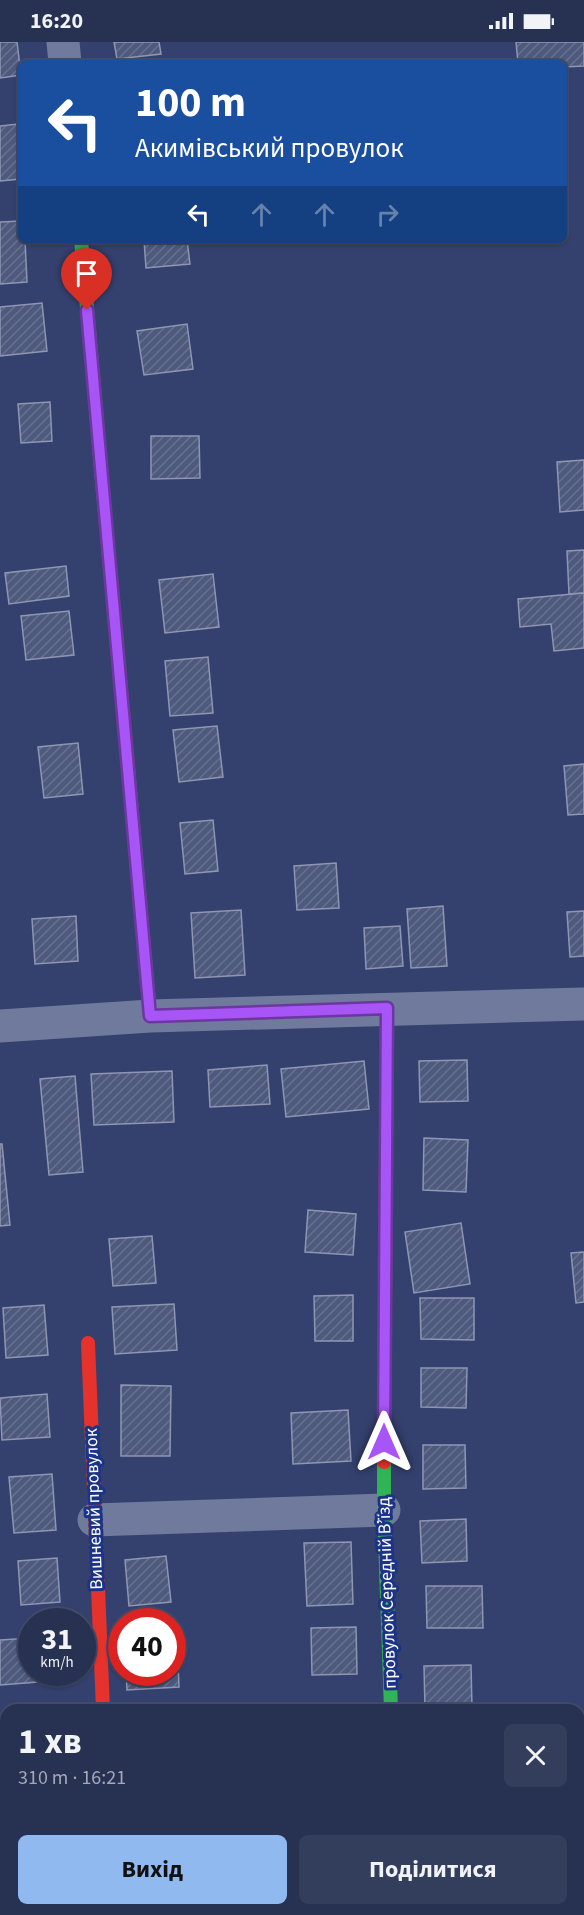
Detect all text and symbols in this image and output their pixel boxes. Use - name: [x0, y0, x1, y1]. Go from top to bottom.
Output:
- text: 16:20: [30, 5, 83, 37]
- text: 100 m: [135, 73, 246, 133]
- icon: left: [36, 84, 114, 162]
- text: Акимівський провулок: [135, 129, 404, 168]
- icon: left: [182, 198, 215, 231]
- icon: ahead: [245, 198, 278, 231]
- icon: ahead: [308, 198, 341, 231]
- icon: right: [371, 198, 404, 231]
- pin: [61, 248, 112, 310]
- icon: arrive: [70, 257, 103, 290]
- position arrow: [352, 1410, 416, 1474]
- street label: Вишневий провулок: [79, 1428, 109, 1590]
- street label: провулок Середній Вʼїзд: [371, 1496, 403, 1689]
- speed limit sign: 40: [108, 1608, 186, 1686]
- text: 31: [41, 1618, 73, 1661]
- text: km/h: [40, 1652, 74, 1673]
- text: 1 хв: [18, 1716, 82, 1767]
- button: close: [504, 1724, 567, 1787]
- text: 310 m · 16:21: [18, 1764, 126, 1792]
- button: Вихід: [18, 1835, 287, 1904]
- button: Поділитися: [299, 1835, 567, 1904]

